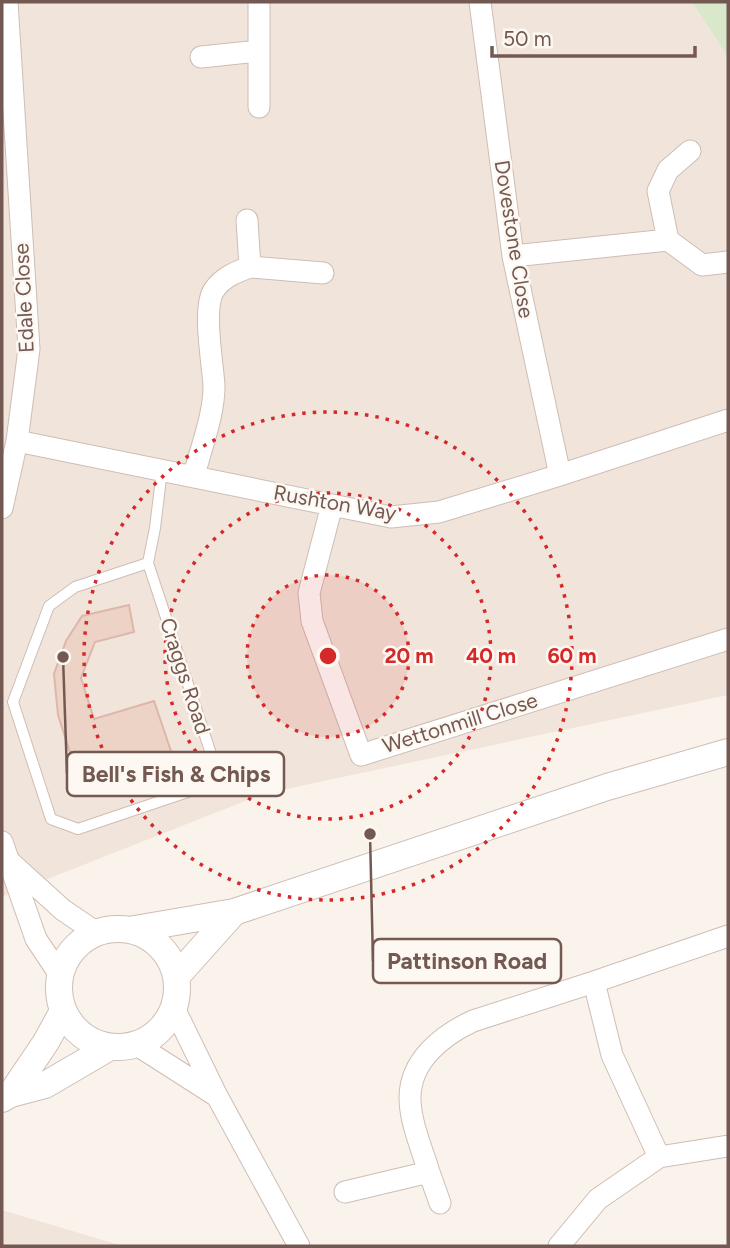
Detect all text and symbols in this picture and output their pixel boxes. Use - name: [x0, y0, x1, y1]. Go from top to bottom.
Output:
- scale bar: [492, 14, 695, 58]
- text: 50 m: [503, 26, 552, 51]
- street label: Dovestone Close: [490, 158, 539, 320]
- street label: Edale Close: [8, 242, 39, 354]
- street label: Rushton Way: [272, 479, 398, 526]
- street label: Craggs Road: [155, 614, 216, 737]
- text: 20 m: [384, 643, 434, 668]
- text: 40 m: [466, 643, 516, 668]
- text: 60 m: [547, 643, 597, 668]
- centre of rings: [316, 644, 340, 668]
- street label: Wettonmill Close: [379, 687, 540, 758]
- callout: Bell's Fish & Chips: [67, 752, 284, 796]
- text: Bell's Fish & Chips: [82, 760, 271, 788]
- callout: Pattinson Road: [373, 939, 561, 983]
- text: Pattinson Road: [387, 947, 547, 975]

